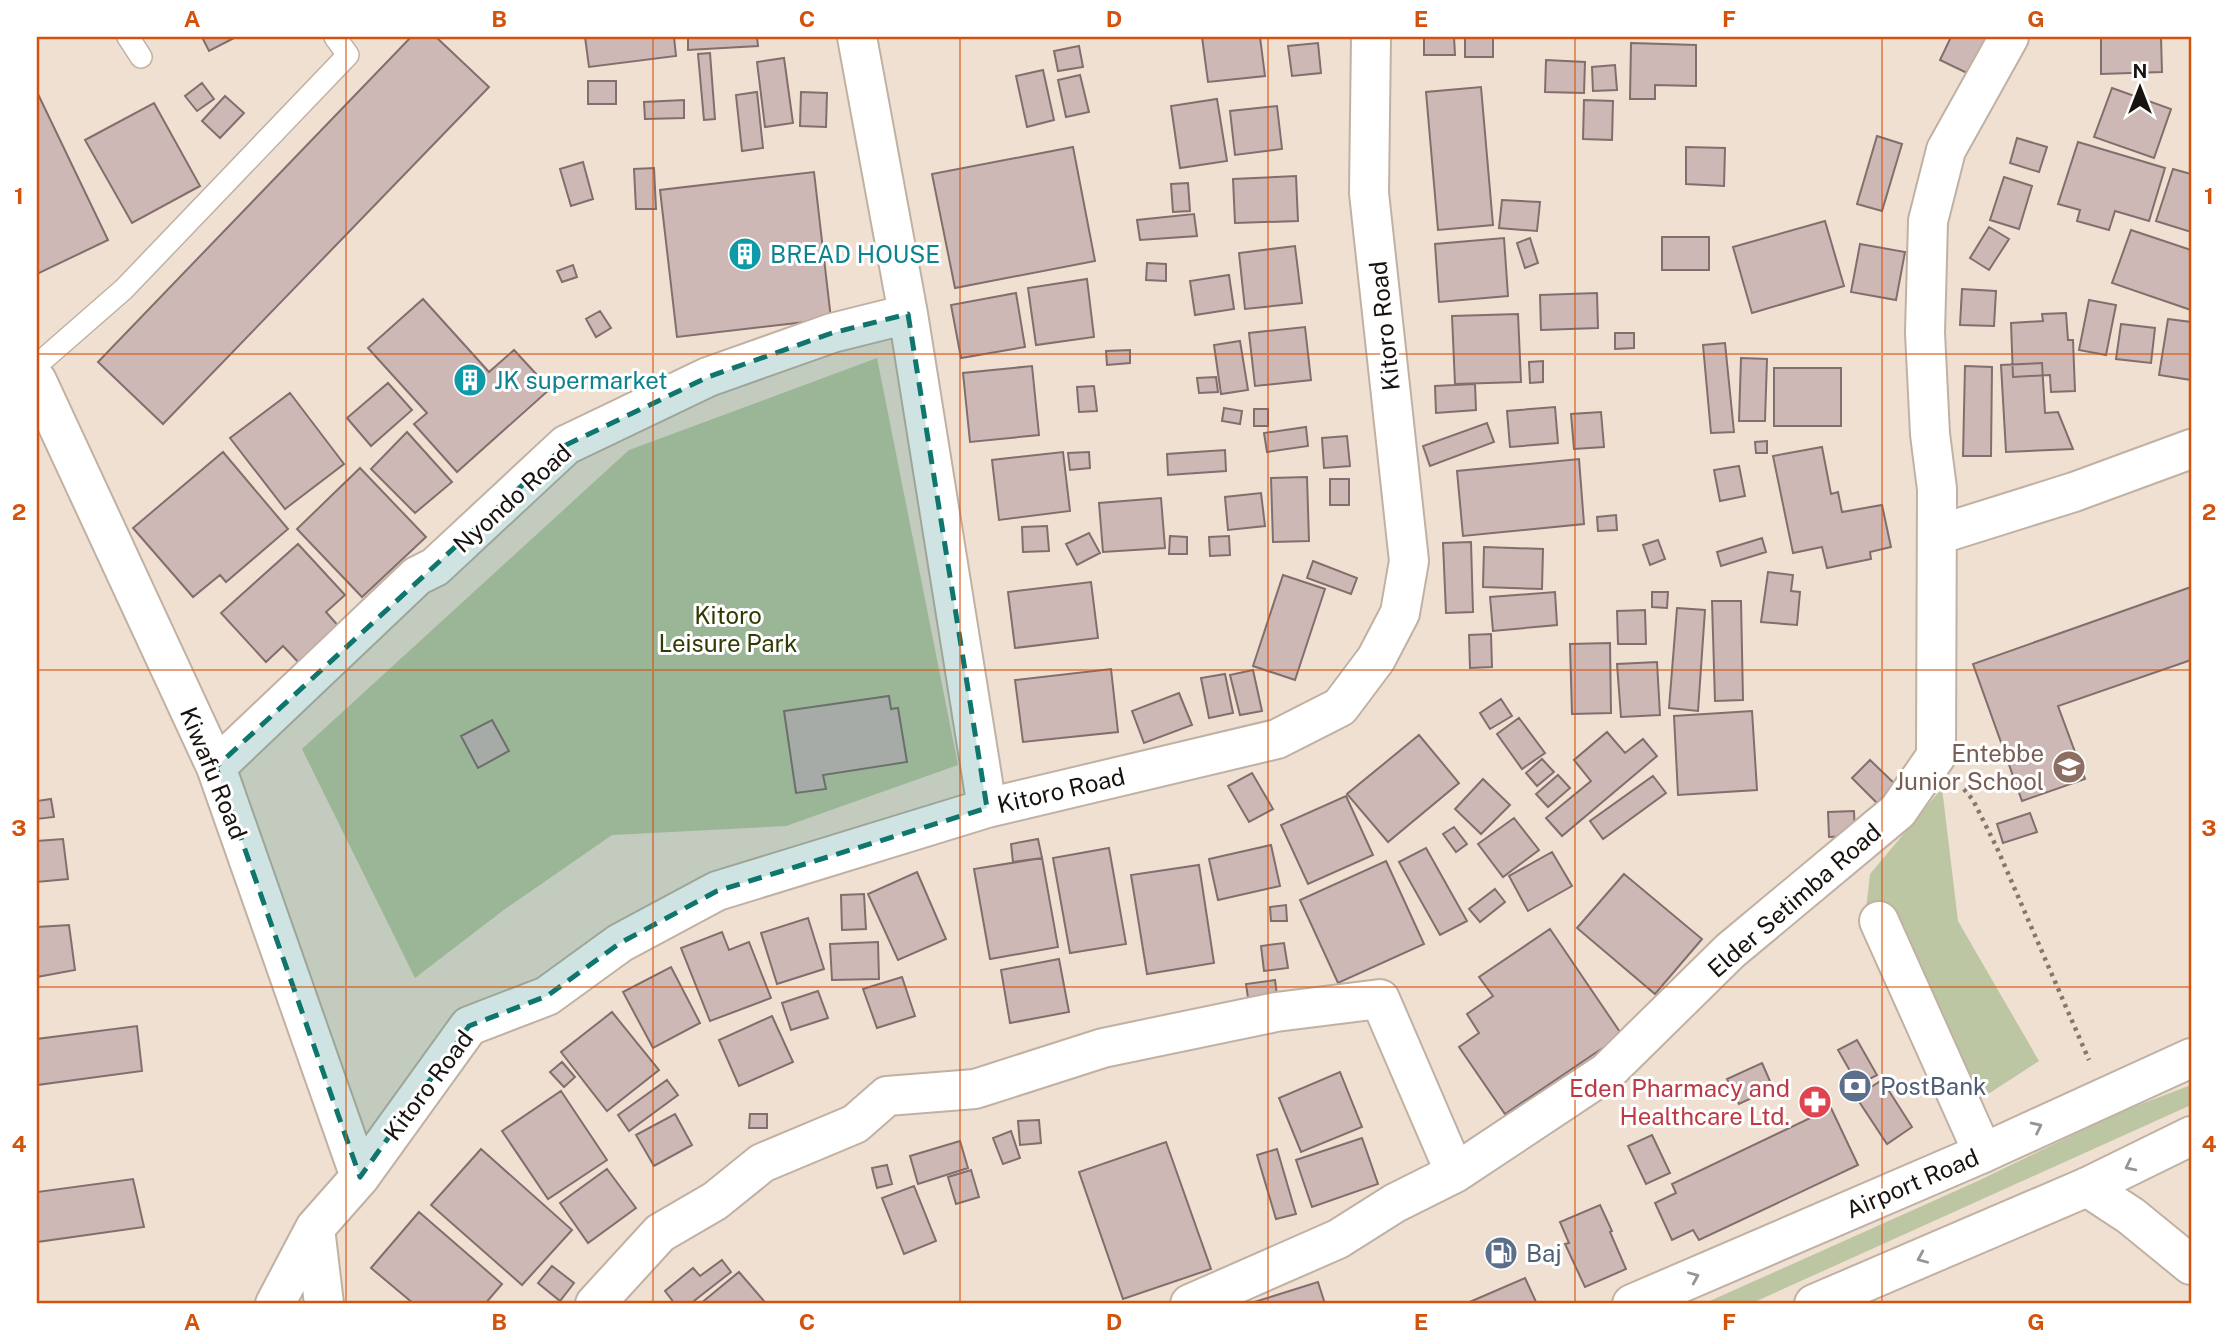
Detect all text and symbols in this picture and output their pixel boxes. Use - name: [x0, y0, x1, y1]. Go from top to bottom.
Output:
- text: A: [184, 5, 201, 32]
- text: B: [491, 5, 507, 32]
- text: C: [799, 5, 815, 32]
- text: D: [1106, 5, 1122, 32]
- text: E: [1414, 5, 1428, 32]
- text: F: [1722, 5, 1736, 32]
- text: G: [2027, 5, 2045, 32]
- north arrow: [2106, 52, 2176, 122]
- text: N: [2133, 60, 2147, 82]
- text: 1: [14, 182, 24, 209]
- text: 1: [2204, 182, 2214, 209]
- building icon: BREAD HOUSE: [726, 235, 764, 273]
- place label: BREAD HOUSE: [770, 240, 940, 268]
- street label: Kitoro Road: [1363, 260, 1405, 392]
- building icon: JK supermarket: [451, 361, 489, 399]
- place label: JK supermarket: [494, 366, 668, 394]
- street label: Nyondo Road: [447, 438, 577, 558]
- text: 2: [12, 498, 26, 525]
- text: 2: [2202, 498, 2216, 525]
- park label: Kitoro Leisure Park: [659, 601, 797, 657]
- street label: Kiwafu Road: [175, 703, 253, 843]
- place label: Entebbe Junior School: [1895, 739, 2044, 795]
- school or university icon: Entebbe Junior School: [2050, 748, 2088, 786]
- street label: Kitoro Road: [994, 762, 1128, 818]
- text: 3: [11, 814, 27, 841]
- text: 3: [2201, 814, 2217, 841]
- street label: Elder Setimba Road: [1702, 817, 1886, 983]
- street label: Kitoro Road: [378, 1025, 478, 1145]
- bank icon: PostBank: [1836, 1067, 1874, 1105]
- place label: PostBank: [1880, 1072, 1986, 1100]
- place label: Eden Pharmacy and Healthcare Ltd.: [1569, 1074, 1790, 1130]
- pharmacy icon: Eden Pharmacy and Healthcare Ltd.: [1796, 1083, 1834, 1121]
- one-way arrow: [2030, 1122, 2043, 1136]
- text: 4: [11, 1130, 27, 1157]
- text: 4: [2201, 1130, 2217, 1157]
- street label: Airport Road: [1841, 1142, 1983, 1224]
- one-way arrow: [2125, 1158, 2137, 1172]
- fuel station icon: Baj: [1482, 1234, 1520, 1272]
- place label: Baj: [1526, 1239, 1562, 1267]
- one-way arrow: [1917, 1250, 1929, 1264]
- one-way arrow: [1687, 1271, 1700, 1285]
- text: A: [184, 1308, 201, 1335]
- text: B: [491, 1308, 507, 1335]
- text: C: [799, 1308, 815, 1335]
- text: D: [1106, 1308, 1122, 1335]
- text: E: [1414, 1308, 1428, 1335]
- text: F: [1722, 1308, 1736, 1335]
- text: G: [2027, 1308, 2045, 1335]

